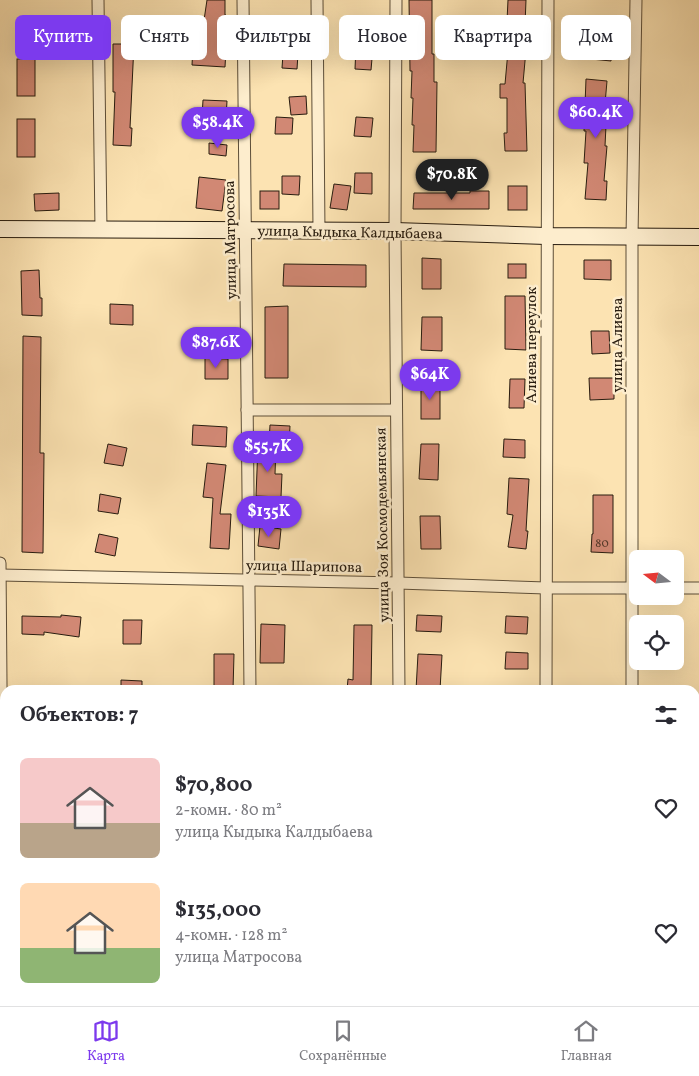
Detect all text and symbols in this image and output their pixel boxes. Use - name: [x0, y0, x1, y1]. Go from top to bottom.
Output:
- chip: Купить: [15, 15, 111, 60]
- chip: Снять: [121, 15, 207, 60]
- chip: Фильтры: [217, 15, 329, 60]
- chip: Новое: [339, 15, 425, 60]
- chip: Квартира: [435, 15, 551, 60]
- chip: Дом: [561, 15, 631, 60]
- pin: $60.4K: [555, 96, 637, 139]
- text: $60.4K: [569, 102, 623, 124]
- pin: $58.4K: [177, 106, 259, 149]
- text: $58.4K: [193, 112, 243, 134]
- pin: $70.8K: [411, 158, 493, 201]
- text: $70.8K: [427, 164, 477, 186]
- street label: улица Матросова: [220, 180, 243, 300]
- street label: улица Кыдыка Калдыбаева: [257, 221, 443, 246]
- street label: Алиева переулок: [522, 287, 543, 403]
- street label: улица Алиева: [608, 298, 629, 392]
- pin: $87.6K: [175, 326, 257, 369]
- text: $87.6K: [192, 332, 240, 354]
- pin: $64K: [400, 358, 460, 401]
- text: $64K: [411, 364, 449, 386]
- street label: улица Зоя Космодемьянская: [371, 427, 396, 623]
- pin: $55.7K: [227, 430, 309, 473]
- text: $55.7K: [244, 436, 292, 458]
- pin: $135K: [234, 496, 304, 538]
- text: $135K: [248, 501, 290, 523]
- house number: 80: [595, 536, 609, 552]
- north arrow: [629, 550, 684, 605]
- map controls: [629, 550, 684, 670]
- street label: улица Шарипова: [246, 556, 362, 579]
- button: locate: [629, 615, 684, 670]
- text: Объектов: 7: [20, 701, 139, 730]
- icon: filters: [652, 701, 680, 729]
- text: $70,800: [175, 771, 253, 800]
- icon: home: [60, 778, 120, 838]
- icon: heart: [652, 794, 680, 822]
- text: 2-комн. · 80 m²: [175, 800, 282, 822]
- text: улица Кыдыка Калдыбаева: [175, 822, 373, 844]
- text: $135,000: [175, 896, 261, 925]
- icon: home: [60, 903, 120, 963]
- icon: heart: [652, 919, 680, 947]
- text: 4-комн. · 128 m²: [175, 925, 287, 947]
- text: улица Матросова: [175, 947, 302, 969]
- tab: Карта: [87, 1017, 125, 1066]
- tab: Сохранённые: [299, 1017, 387, 1066]
- tab: Главная: [561, 1017, 612, 1066]

